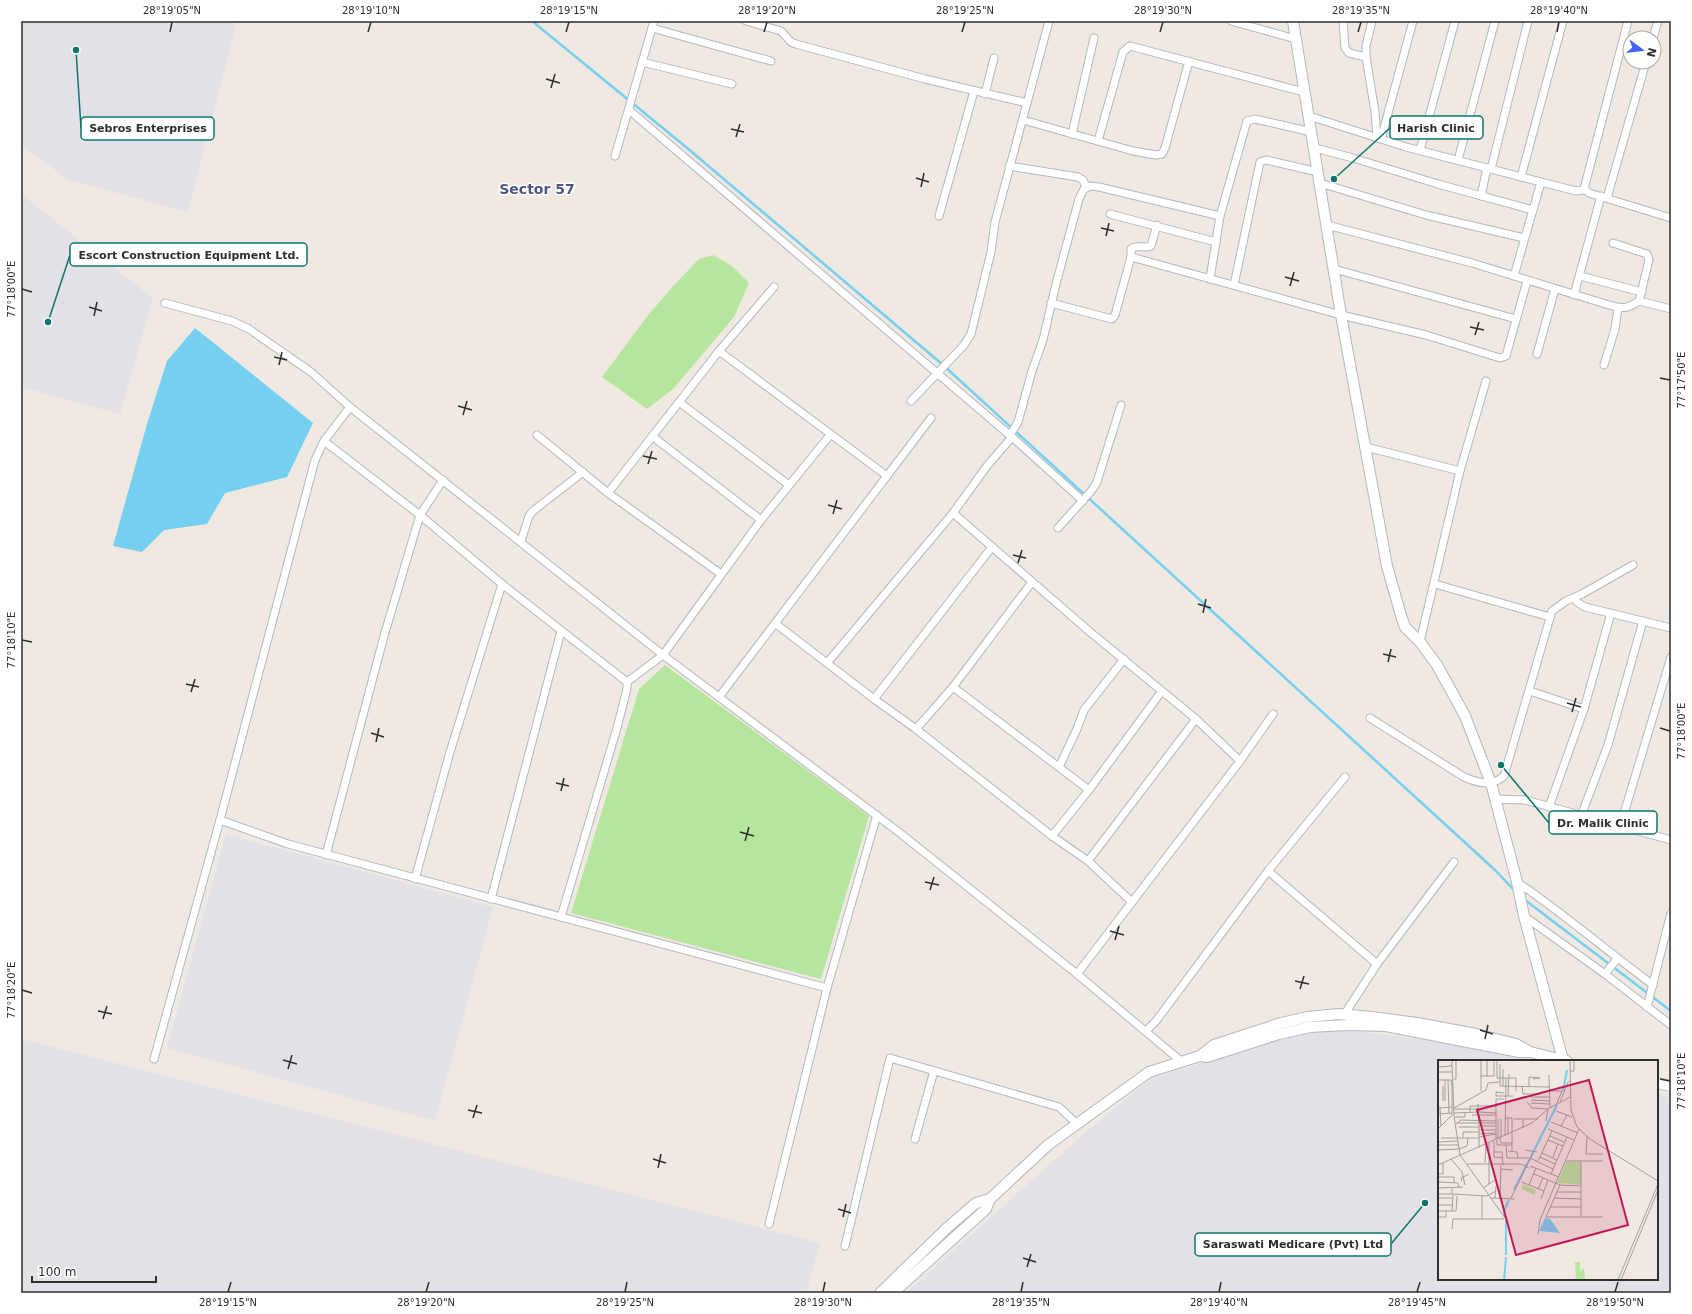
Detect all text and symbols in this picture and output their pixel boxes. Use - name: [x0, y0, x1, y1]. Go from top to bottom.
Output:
- text: 28°19'05"N: [143, 5, 201, 16]
- text: 28°19'10"N: [342, 5, 400, 16]
- text: 28°19'15"N: [540, 5, 598, 16]
- text: 28°19'20"N: [738, 5, 796, 16]
- text: 28°19'25"N: [936, 5, 994, 16]
- text: 28°19'30"N: [1134, 5, 1192, 16]
- text: 28°19'35"N: [1332, 5, 1390, 16]
- text: 28°19'40"N: [1530, 5, 1588, 16]
- north arrow: [1622, 30, 1662, 70]
- text: N: [1644, 46, 1659, 59]
- callout: Harish Clinic: [1390, 116, 1483, 139]
- callout: Sebros Enterprises: [81, 117, 214, 140]
- text: Sebros Enterprises: [89, 122, 207, 135]
- text: Harish Clinic: [1397, 122, 1475, 135]
- district label: Sector 57: [499, 181, 575, 197]
- callout: Escort Construction Equipment Ltd.: [70, 243, 307, 266]
- text: Escort Construction Equipment Ltd.: [79, 249, 299, 262]
- text: 77°18'00"E: [6, 261, 17, 317]
- text: 77°17'50"E: [1676, 352, 1687, 408]
- text: 77°18'10"E: [6, 612, 17, 668]
- text: 77°18'00"E: [1676, 703, 1687, 759]
- callout: Dr. Malik Clinic: [1549, 811, 1657, 834]
- text: Dr. Malik Clinic: [1557, 817, 1649, 830]
- text: 77°18'20"E: [6, 962, 17, 1018]
- text: 77°18'10"E: [1676, 1053, 1687, 1109]
- inset map: [1438, 1060, 1658, 1280]
- callout: Saraswati Medicare (Pvt) Ltd: [1195, 1233, 1391, 1256]
- text: Saraswati Medicare (Pvt) Ltd: [1203, 1238, 1383, 1251]
- scale bar: [32, 1258, 156, 1284]
- text: 100 m: [38, 1265, 76, 1279]
- text: 28°19'15"N: [199, 1297, 257, 1308]
- text: 28°19'20"N: [397, 1297, 455, 1308]
- text: 28°19'25"N: [596, 1297, 654, 1308]
- text: 28°19'30"N: [794, 1297, 852, 1308]
- text: 28°19'35"N: [992, 1297, 1050, 1308]
- text: 28°19'40"N: [1190, 1297, 1248, 1308]
- text: 28°19'45"N: [1388, 1297, 1446, 1308]
- text: 28°19'50"N: [1586, 1297, 1644, 1308]

